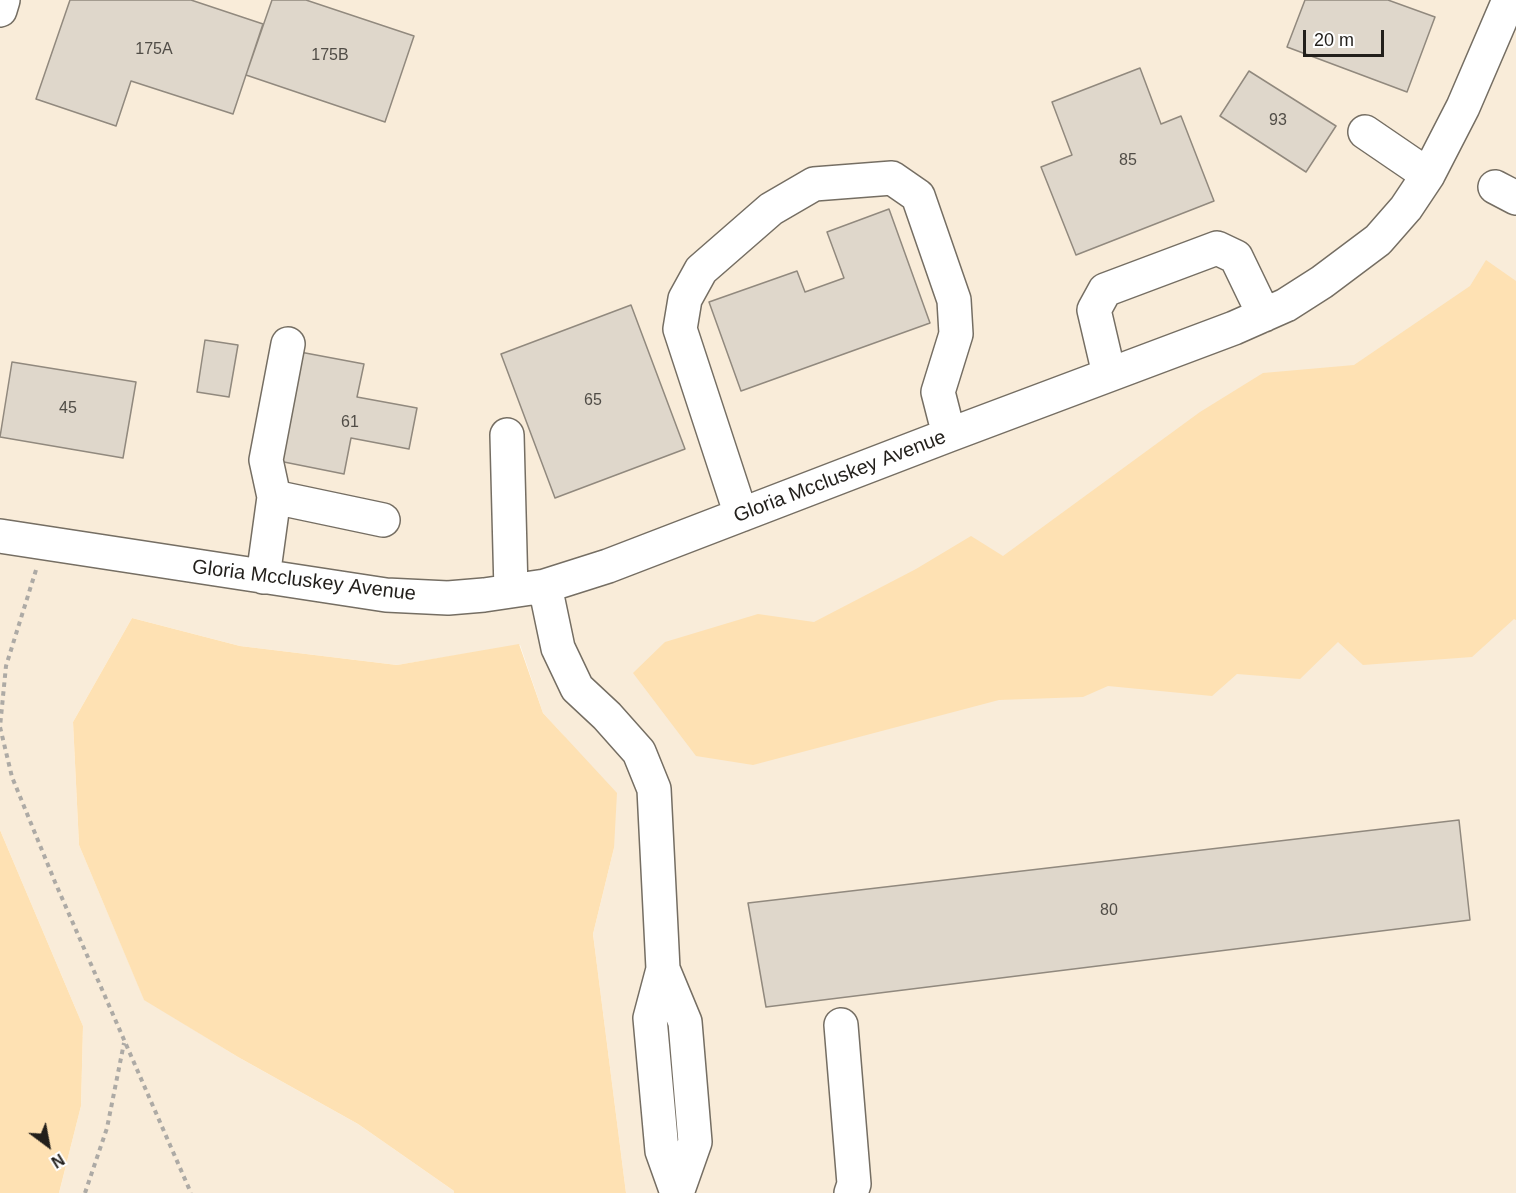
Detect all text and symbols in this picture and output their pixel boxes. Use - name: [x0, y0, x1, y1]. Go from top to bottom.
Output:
- scale bar: [1306, 18, 1387, 56]
- text: 20 m: [1314, 30, 1354, 50]
- house number: 175A: [135, 40, 173, 60]
- house number: 175B: [311, 46, 349, 66]
- house number: 93: [1269, 111, 1287, 131]
- house number: 85: [1119, 151, 1137, 171]
- house number: 65: [584, 391, 602, 411]
- house number: 45: [59, 399, 77, 419]
- house number: 61: [341, 413, 359, 433]
- street label: Gloria Mccluskey Avenue: [731, 425, 949, 529]
- street label: Gloria Mccluskey Avenue: [191, 555, 417, 607]
- house number: 80: [1100, 901, 1118, 921]
- north arrow: [18, 1115, 78, 1175]
- text: N: [48, 1150, 67, 1171]

